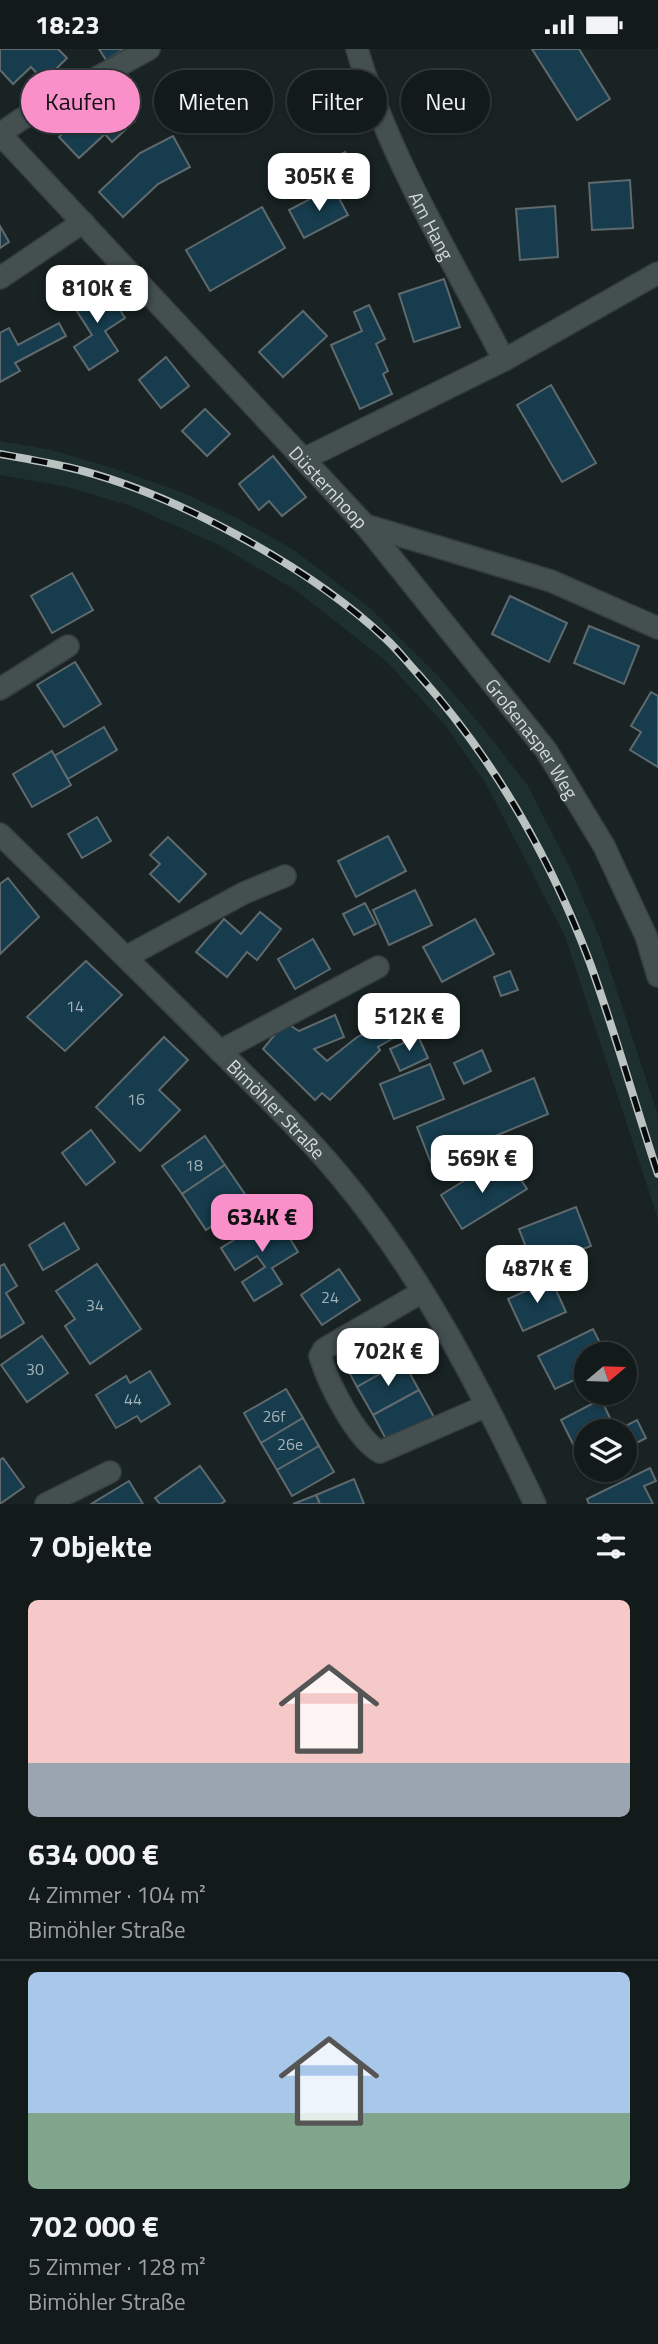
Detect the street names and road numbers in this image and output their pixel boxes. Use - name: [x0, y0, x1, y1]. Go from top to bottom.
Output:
- street label: Am Hang: [402, 186, 462, 265]
- street label: Düsternhoop: [283, 438, 375, 535]
- street label: Großenasper Weg: [479, 672, 587, 804]
- street label: Bimöhler Straße: [221, 1052, 333, 1165]

